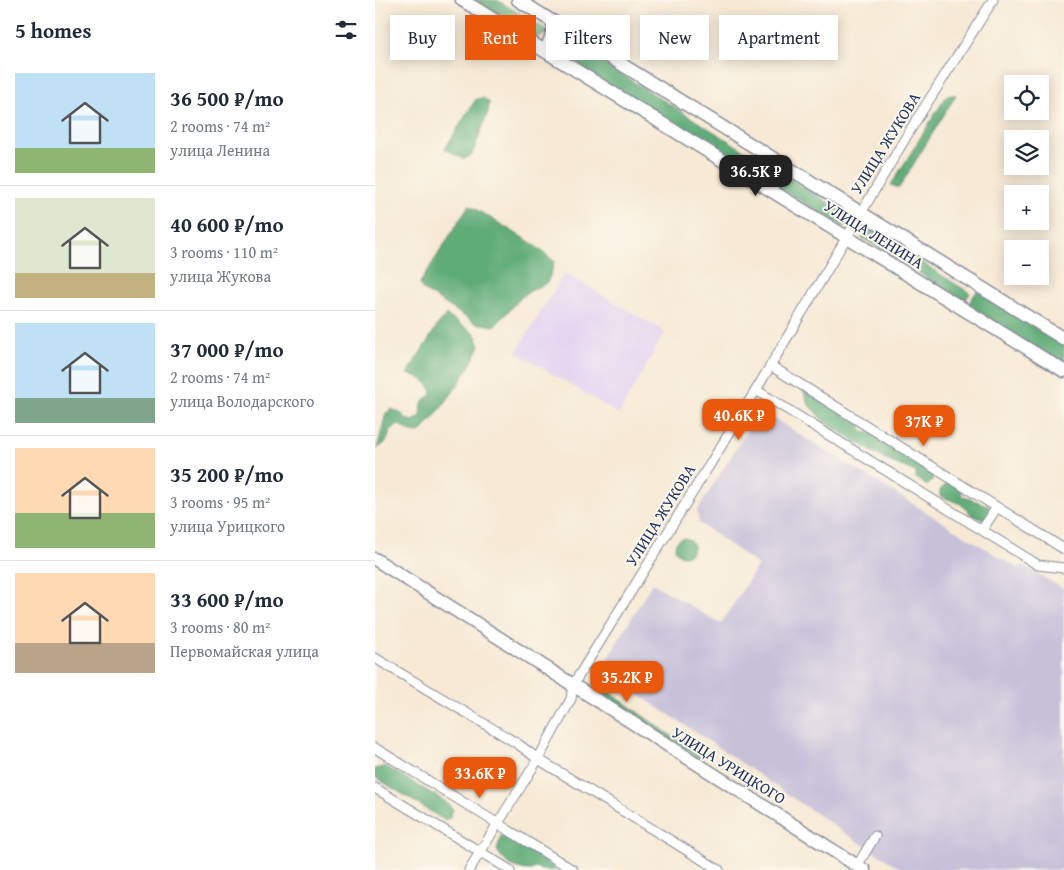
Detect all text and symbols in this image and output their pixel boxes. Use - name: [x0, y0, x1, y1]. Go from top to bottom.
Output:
- text: 5 homes: [15, 15, 91, 46]
- chip: Buy: [390, 15, 455, 60]
- chip: Rent: [465, 15, 536, 60]
- chip: Filters: [546, 15, 630, 60]
- chip: New: [640, 15, 709, 60]
- chip: Apartment: [719, 15, 838, 60]
- icon: filters: [332, 16, 360, 44]
- map controls: [1004, 75, 1049, 285]
- button: locate: [1004, 75, 1049, 120]
- text: 36 500 ₽/mo: [170, 83, 284, 114]
- street label: УЛИЦА ЖУКОВА: [844, 87, 926, 199]
- icon: home: [55, 93, 115, 153]
- text: 2 rooms · 74 m²: [170, 114, 270, 138]
- button: layers: [1004, 130, 1049, 175]
- text: улица Ленина: [170, 138, 270, 162]
- pin: 36.5K ₽: [710, 154, 802, 197]
- text: 36.5K ₽: [730, 159, 782, 183]
- button: +: [1004, 185, 1049, 230]
- street label: УЛИЦА ЛЕНИНА: [819, 194, 929, 275]
- text: 40 600 ₽/mo: [170, 209, 284, 240]
- icon: home: [55, 218, 115, 278]
- text: 3 rooms · 110 m²: [170, 240, 278, 264]
- button: −: [1004, 240, 1049, 285]
- text: улица Жукова: [170, 264, 271, 288]
- text: 37 000 ₽/mo: [170, 334, 284, 365]
- icon: home: [55, 343, 115, 403]
- text: 2 rooms · 74 m²: [170, 365, 270, 389]
- text: улица Володарского: [170, 389, 314, 413]
- pin: 40.6K ₽: [693, 398, 785, 441]
- text: 40.6K ₽: [713, 403, 765, 427]
- pin: 37K ₽: [889, 404, 959, 447]
- text: 37K ₽: [905, 409, 943, 433]
- text: 35 200 ₽/mo: [170, 459, 284, 490]
- street label: УЛИЦА ЖУКОВА: [619, 459, 701, 571]
- icon: home: [55, 468, 115, 528]
- text: 3 rooms · 95 m²: [170, 490, 270, 514]
- text: улица Урицкого: [170, 514, 285, 538]
- text: 33 600 ₽/mo: [170, 584, 284, 615]
- icon: home: [55, 593, 115, 653]
- text: 3 rooms · 80 m²: [170, 615, 270, 639]
- text: Первомайская улица: [170, 639, 319, 663]
- pin: 35.2K ₽: [581, 660, 673, 703]
- text: 35.2K ₽: [601, 665, 653, 689]
- street label: УЛИЦА УРИЦКОГО: [667, 720, 791, 810]
- pin: 33.6K ₽: [434, 756, 526, 799]
- text: 33.6K ₽: [454, 761, 506, 785]

